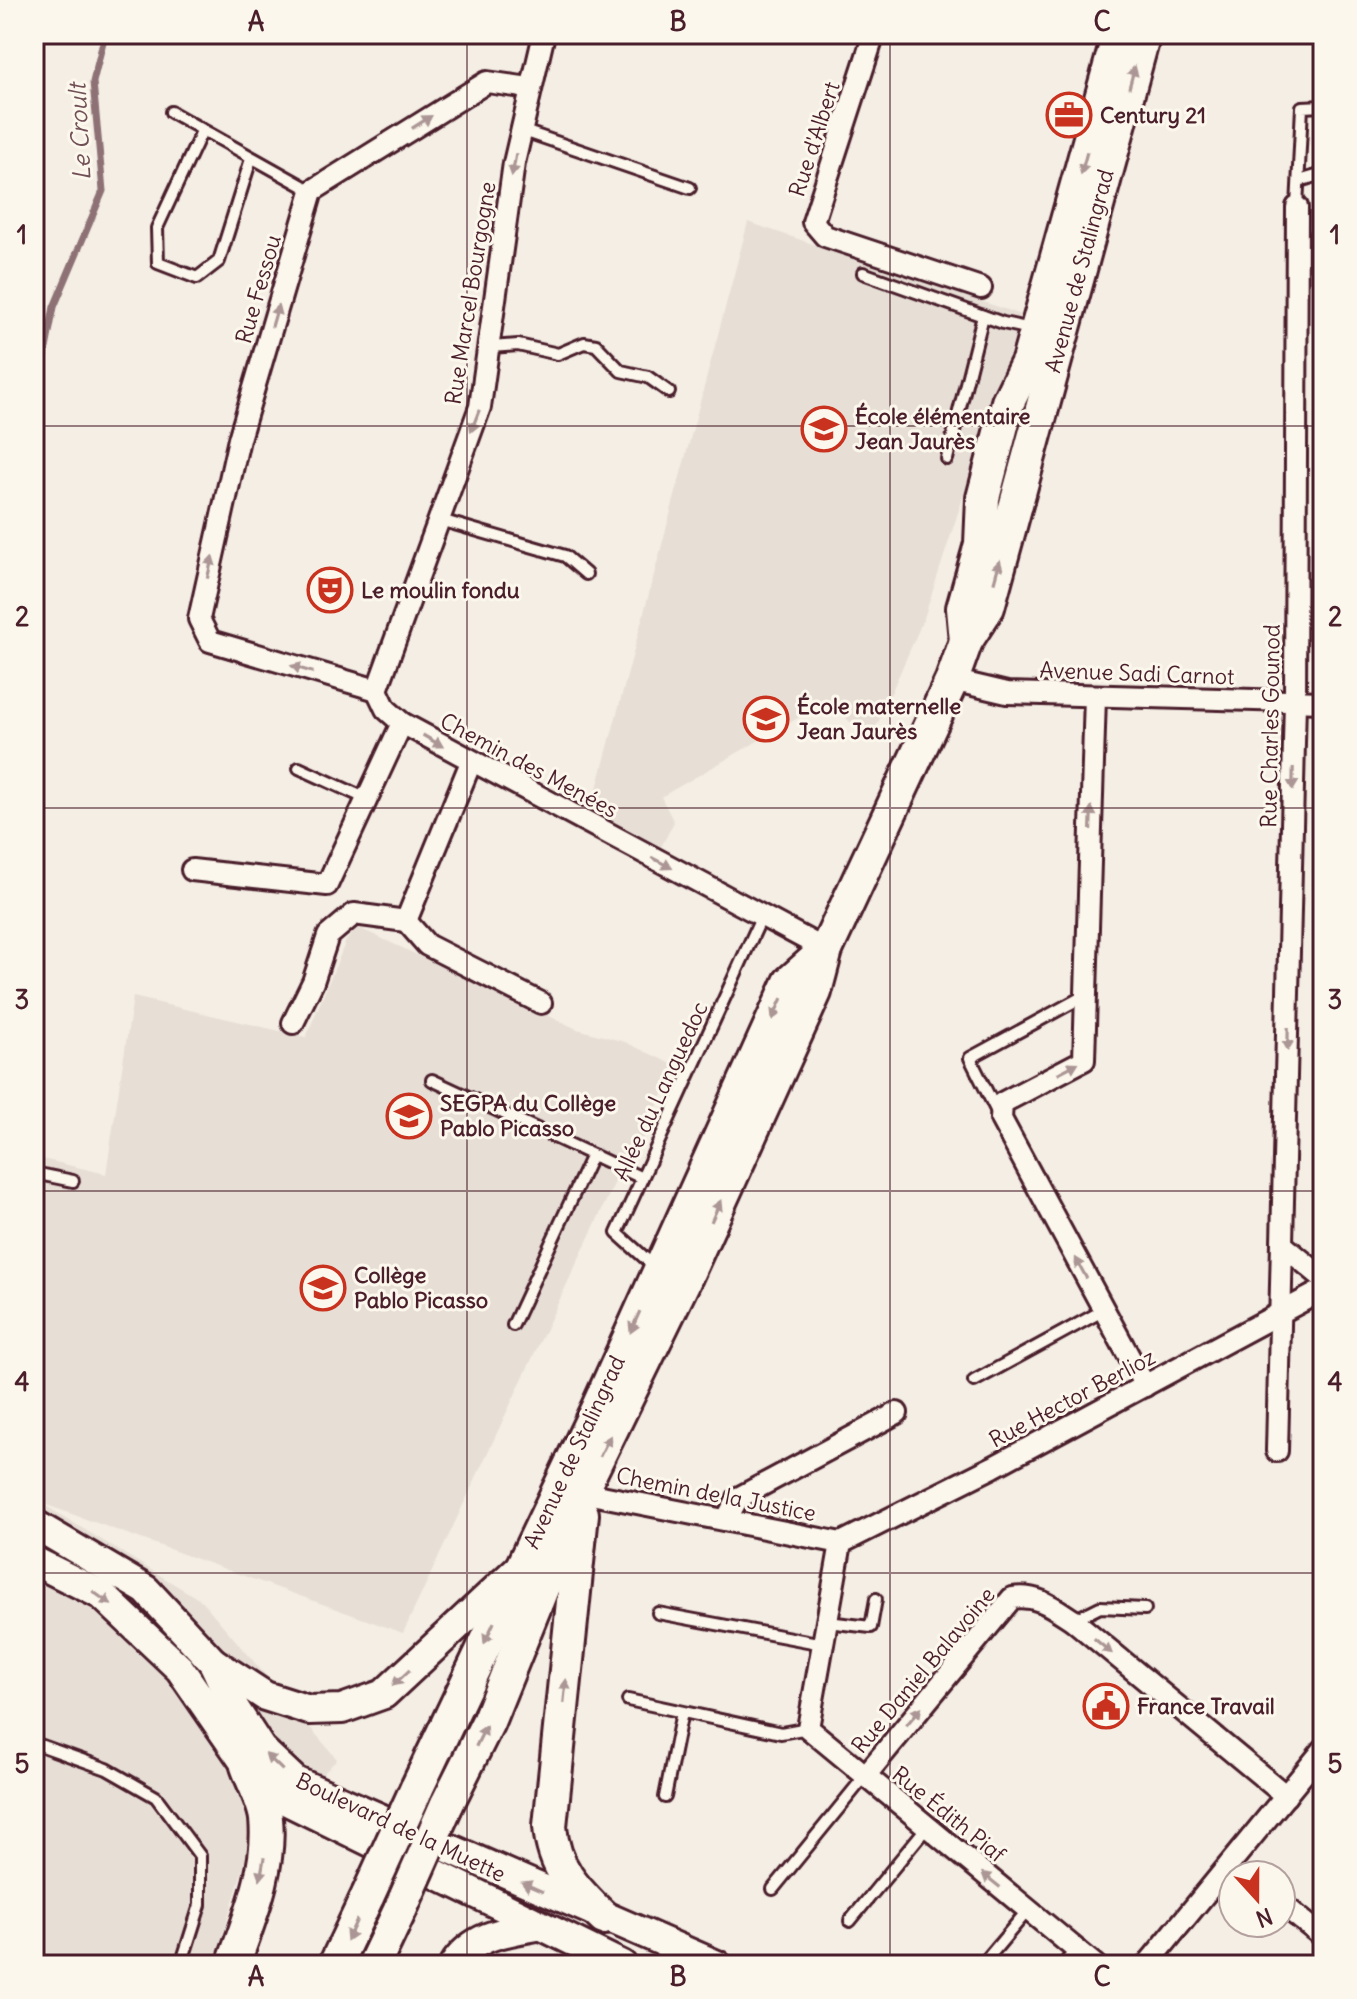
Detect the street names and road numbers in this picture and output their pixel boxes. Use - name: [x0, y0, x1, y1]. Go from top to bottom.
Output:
- street label: Rue d'Albert: [782, 78, 846, 200]
- street label: Avenue de Stalingrad: [1038, 166, 1120, 376]
- street label: Rue Marcel Bourgogne: [439, 179, 501, 407]
- street label: Rue Fessou: [229, 231, 287, 347]
- street label: Rue Charles Gounod: [1254, 624, 1286, 828]
- street label: Avenue Sadi Carnot: [1039, 656, 1235, 690]
- street label: Chemin des Menées: [435, 706, 623, 824]
- street label: Allée du Languedoc: [606, 997, 714, 1185]
- street label: Rue Hector Berlioz: [984, 1342, 1160, 1454]
- street label: Avenue de Stalingrad: [517, 1351, 631, 1553]
- street label: Chemin de la Justice: [614, 1461, 818, 1527]
- street label: Rue Daniel Balavoine: [845, 1581, 1001, 1759]
- street label: Rue Édith Piaf: [887, 1760, 1012, 1869]
- street label: Boulevard de la Muette: [292, 1766, 510, 1888]

